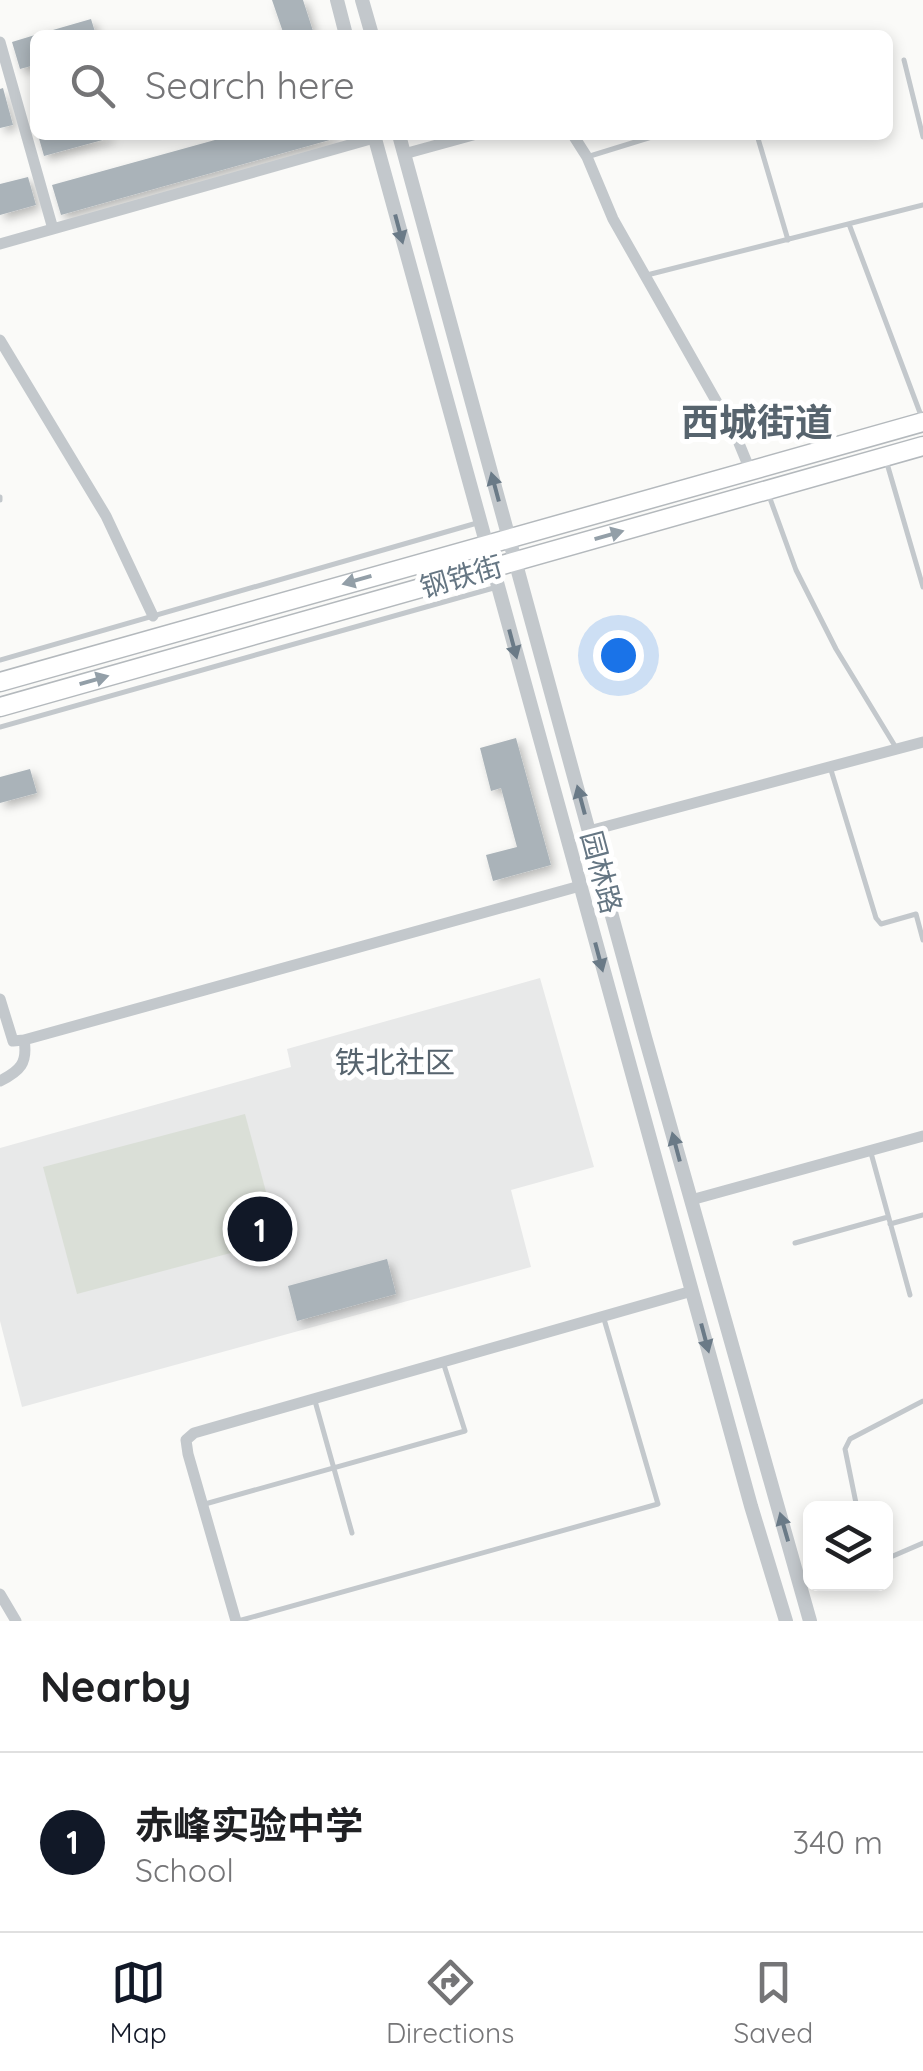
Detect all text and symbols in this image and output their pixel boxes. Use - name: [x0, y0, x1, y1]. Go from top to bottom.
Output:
- search box: [30, 30, 893, 140]
- icon: search: [65, 58, 120, 113]
- text: Search here: [145, 61, 355, 109]
- one-way arrow: [392, 214, 408, 245]
- district label: 西城街道: [681, 398, 833, 446]
- one-way arrow: [487, 471, 502, 501]
- one-way arrow: [593, 526, 624, 542]
- street label: 钢铁街: [416, 548, 506, 604]
- one-way arrow: [341, 573, 372, 588]
- one-way arrow: [505, 629, 521, 660]
- your location: [593, 630, 644, 681]
- one-way arrow: [79, 672, 110, 688]
- one-way arrow: [572, 784, 588, 815]
- street label: 园林路: [574, 827, 630, 917]
- one-way arrow: [592, 942, 608, 973]
- district label: 铁北社区: [335, 1043, 455, 1081]
- one-way arrow: [668, 1131, 683, 1162]
- pin: 1: [228, 1192, 292, 1266]
- one-way arrow: [697, 1323, 713, 1354]
- map controls: [803, 1501, 893, 1591]
- button: layers: [803, 1501, 893, 1591]
- one-way arrow: [776, 1511, 791, 1542]
- text: Nearby: [40, 1660, 191, 1713]
- text: 赤峰实验中学: [135, 1801, 363, 1849]
- text: 1: [66, 1822, 79, 1862]
- text: 340 m: [792, 1822, 883, 1862]
- text: School: [135, 1850, 234, 1890]
- tab: Map: [110, 1955, 167, 2050]
- tab: Directions: [386, 1955, 514, 2050]
- tab: Saved: [734, 1955, 813, 2050]

